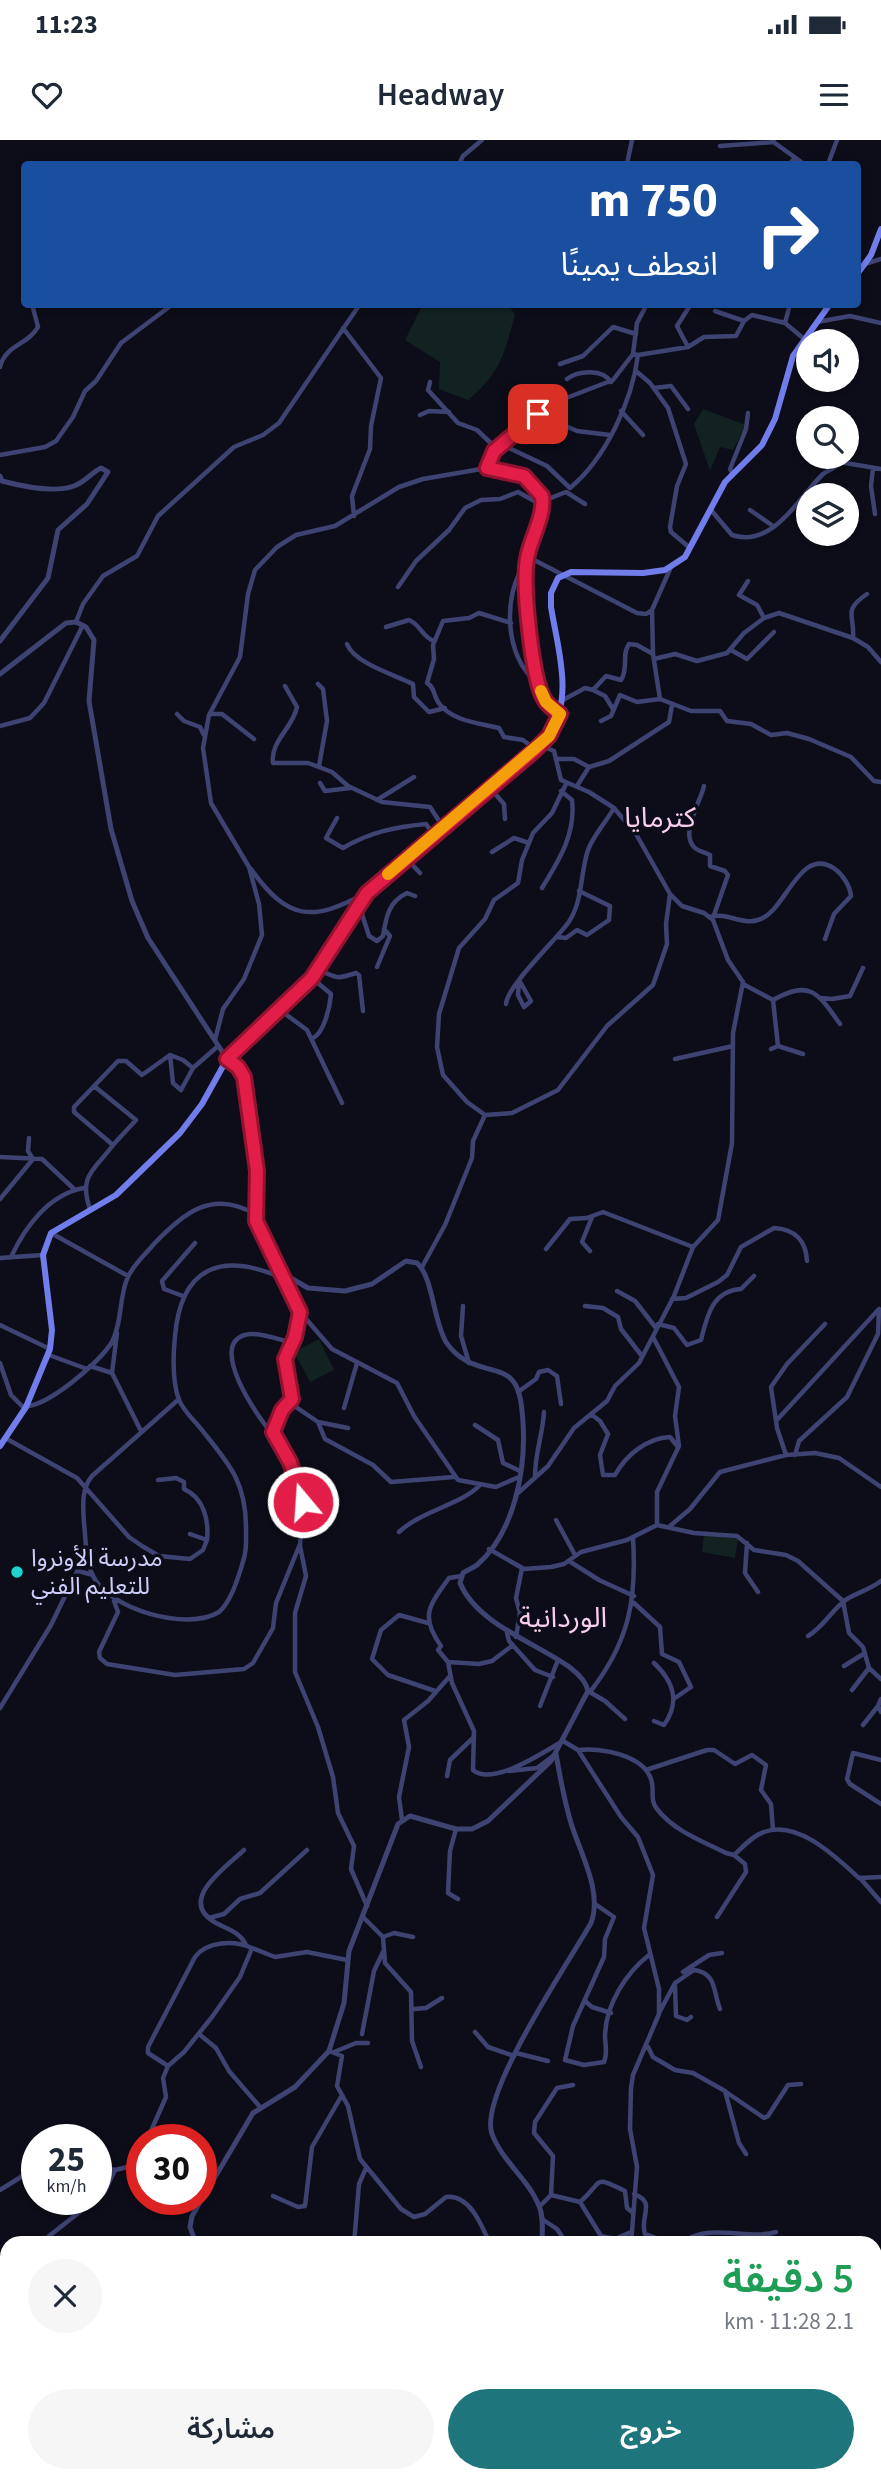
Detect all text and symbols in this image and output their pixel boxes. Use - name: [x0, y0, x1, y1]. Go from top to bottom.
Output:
- text: 11:23: [35, 6, 98, 43]
- text: Headway: [377, 72, 504, 118]
- icon: heart: [28, 76, 66, 114]
- icon: menu: [815, 76, 853, 114]
- text: 750 m: [589, 166, 718, 236]
- icon: right: [742, 189, 833, 280]
- text: انعطف يمينًا: [561, 242, 718, 288]
- map controls: [796, 329, 859, 546]
- button: sound: [796, 329, 859, 392]
- pin: [508, 384, 568, 444]
- icon: arrive: [519, 395, 557, 433]
- button: search: [796, 406, 859, 469]
- button: layers: [796, 483, 859, 546]
- district label: كترمايا: [624, 798, 696, 838]
- position arrow: [266, 1465, 340, 1539]
- place label: مدرسة الأونروا للتعليم الفني: [31, 1541, 163, 1604]
- marker: مدرسة الأونروا للتعليم الفني: [9, 1564, 25, 1580]
- district label: الوردانية: [519, 1598, 607, 1638]
- speed limit sign: 30: [126, 2124, 217, 2215]
- text: 25: [48, 2135, 85, 2185]
- text: km/h: [47, 2174, 86, 2199]
- text: 5 دقيقة: [722, 2249, 854, 2309]
- button: close: [28, 2259, 102, 2333]
- text: 2.1 km · 11:28: [724, 2305, 854, 2338]
- button: مشاركة: [28, 2389, 434, 2469]
- button: خروج: [448, 2389, 854, 2469]

